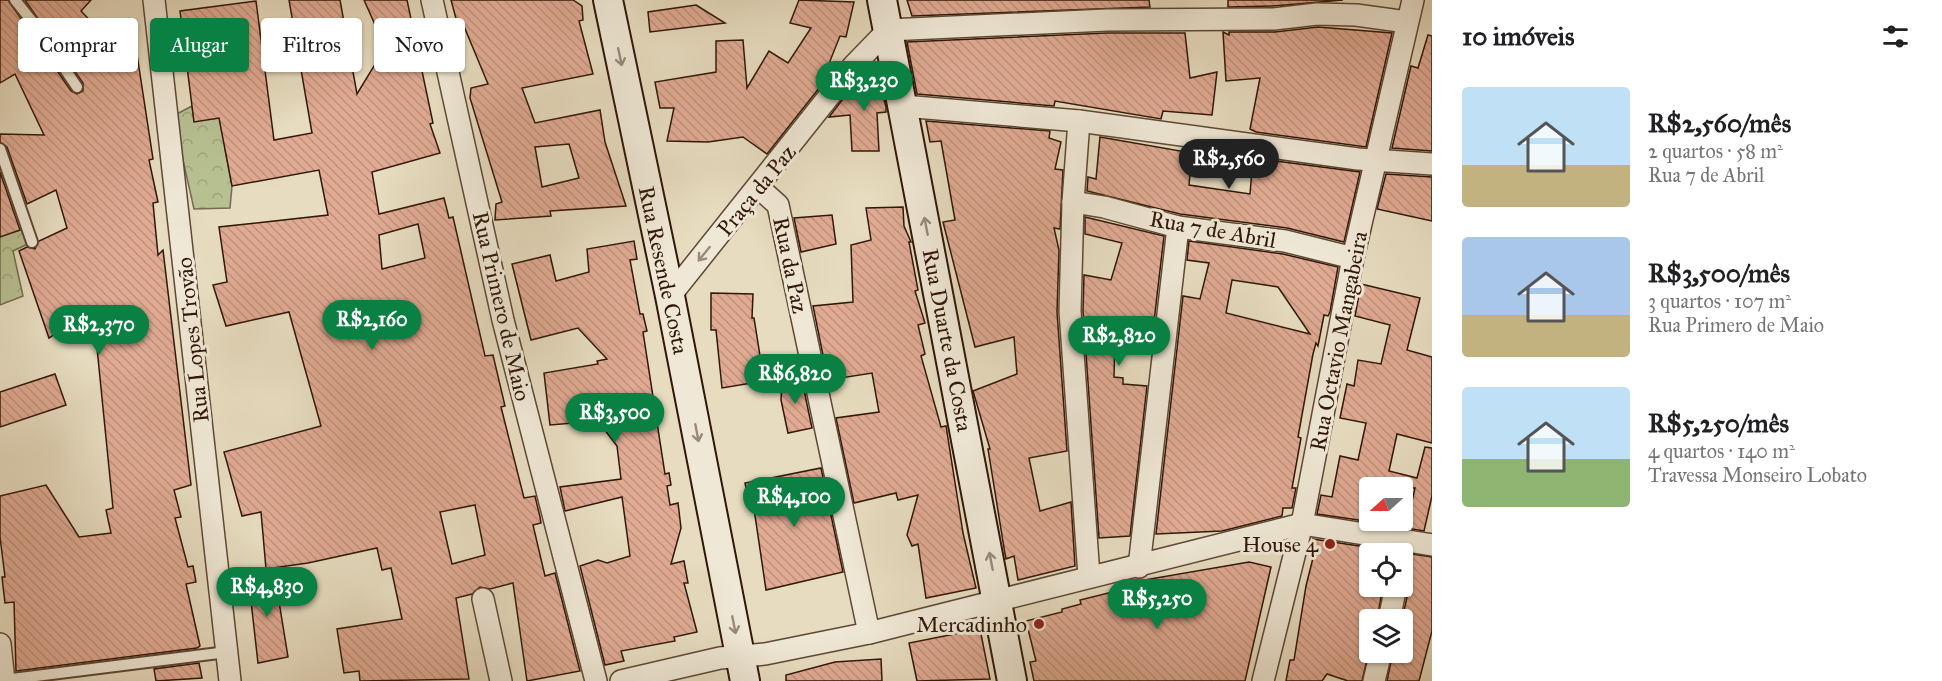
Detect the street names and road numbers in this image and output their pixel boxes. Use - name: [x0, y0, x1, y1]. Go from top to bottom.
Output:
- street label: Praça da Paz: [711, 139, 802, 242]
- street label: Rua Resende Costa: [633, 184, 695, 357]
- street label: Rua 7 de Abril: [1147, 205, 1278, 254]
- street label: Rua Primero de Maio: [467, 209, 536, 403]
- street label: Rua da Paz: [767, 214, 814, 316]
- street label: Rua Octavio Mangabeira: [1304, 228, 1373, 453]
- street label: Rua Duarte da Costa: [917, 246, 979, 435]
- street label: Rua Lopes Trovão: [170, 256, 215, 424]

